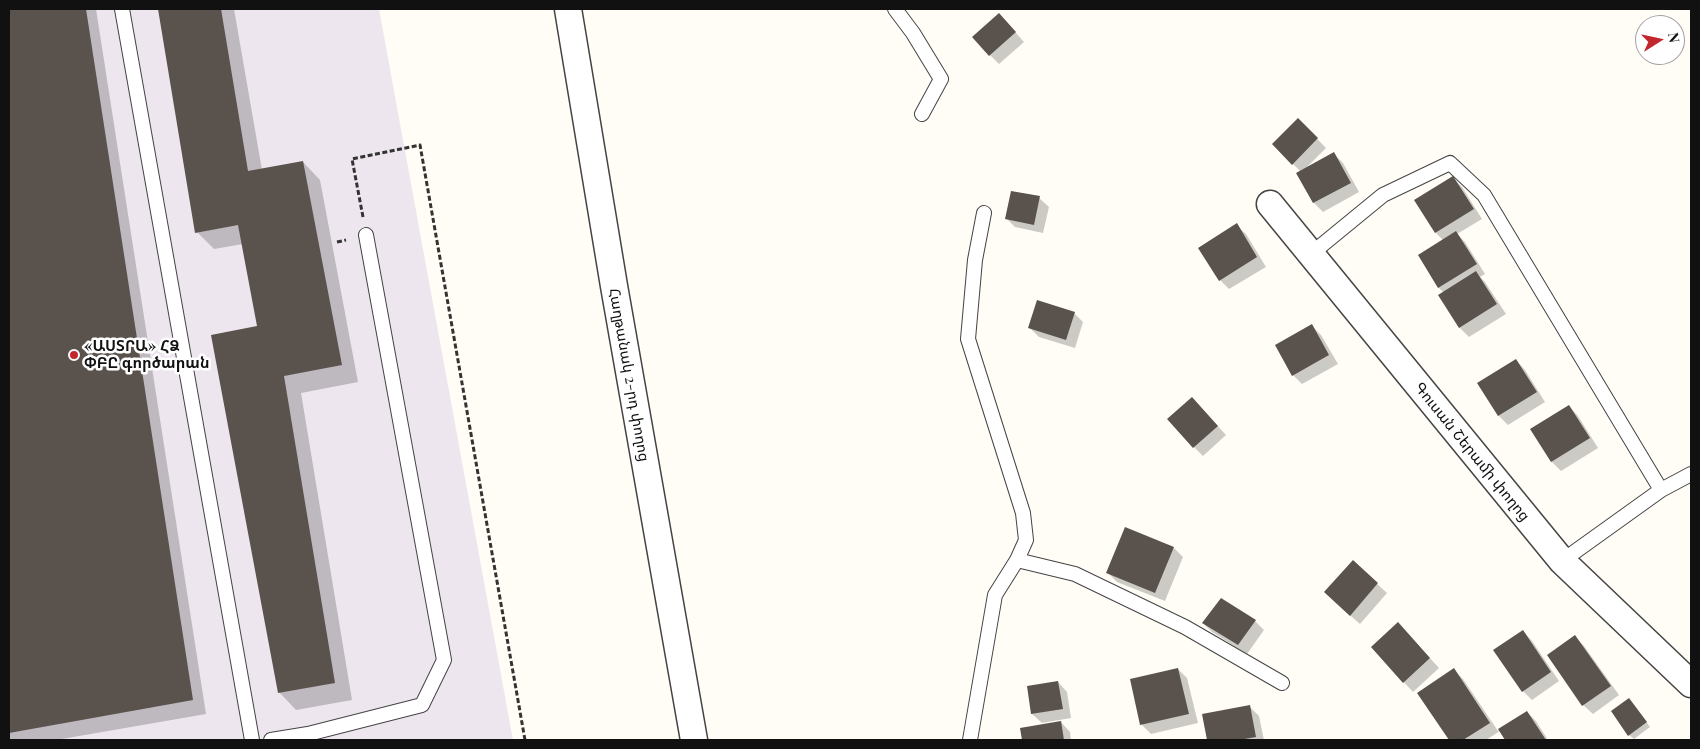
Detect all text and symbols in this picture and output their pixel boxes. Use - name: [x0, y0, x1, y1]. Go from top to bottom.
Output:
- north arrow: [1635, 15, 1685, 65]
- text: N: [1664, 31, 1685, 44]
- street label: Հաղթանակ 2-րդ փողոց: [605, 287, 653, 463]
- place label: «ԱՍՏՐԱ» ՀՁ ՓԲԸ գործարան: [84, 337, 209, 372]
- marker: «ԱՍՏՐԱ» ՀՁ ՓԲԸ գործարան: [68, 349, 80, 361]
- street label: Գուսան Շերամի փողոց: [1410, 379, 1534, 525]

